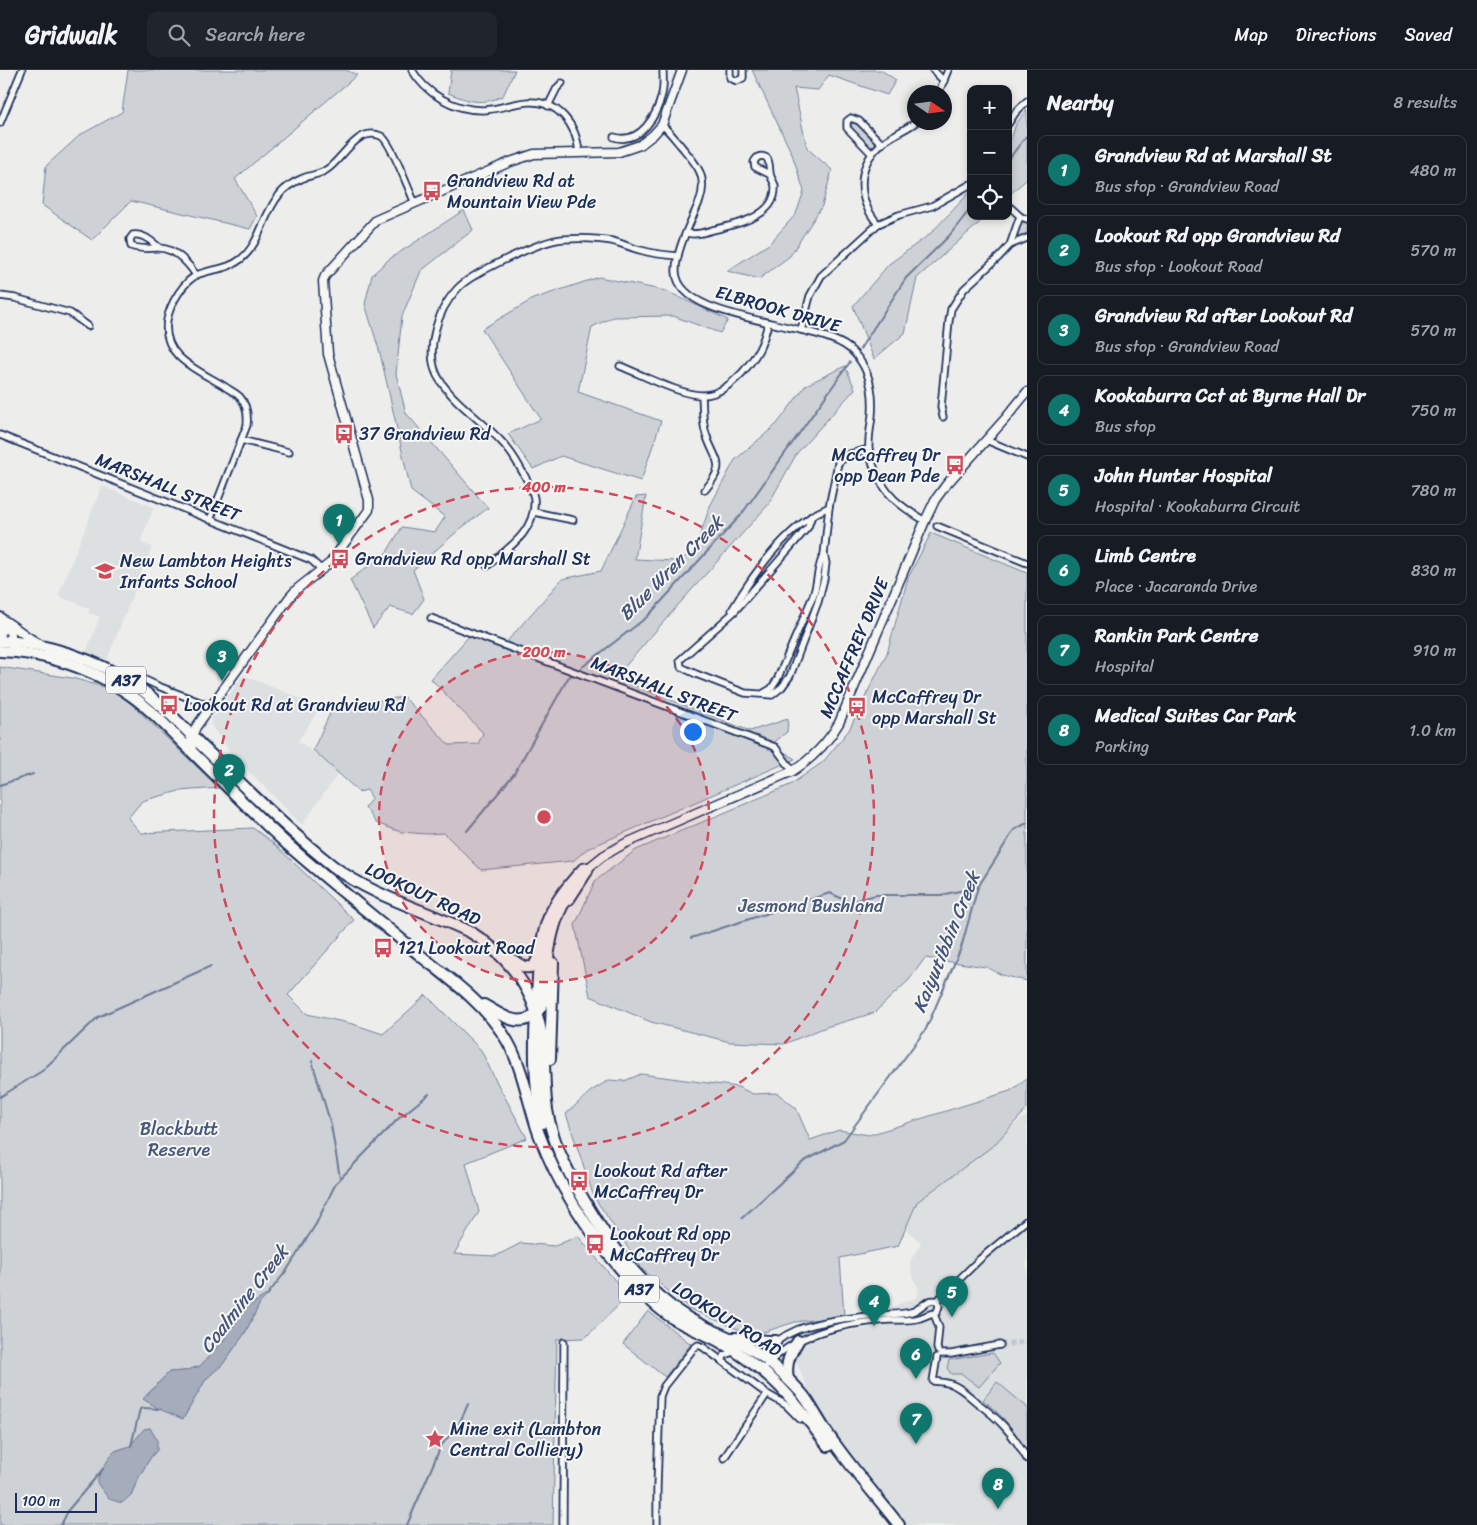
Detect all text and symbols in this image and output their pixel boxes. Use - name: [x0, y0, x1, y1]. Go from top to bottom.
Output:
- search box: [147, 12, 497, 57]
- text: Gridwalk: [25, 14, 117, 56]
- text: Search here: [205, 18, 305, 51]
- text: Map: [1235, 19, 1268, 51]
- text: Directions: [1296, 19, 1377, 51]
- text: Saved: [1405, 19, 1452, 51]
- icon: search: [165, 21, 193, 49]
- text: Nearby: [1047, 84, 1113, 122]
- north arrow: [907, 85, 952, 130]
- map controls: [967, 85, 1012, 220]
- button: +: [967, 85, 1012, 130]
- text: 8 results: [1394, 88, 1457, 117]
- button: −: [967, 130, 1012, 175]
- text: Grandview Rd at Marshall St: [1095, 139, 1332, 172]
- text: 1: [1061, 156, 1067, 185]
- text: 480 m: [1410, 156, 1456, 185]
- place label: Grandview Rd at Mountain View Pde: [447, 165, 596, 218]
- text: Bus stop · Grandview Road: [1095, 172, 1279, 201]
- button: locate: [967, 175, 1012, 220]
- bus stop icon: Grandview Rd at Mountain View Pde: [421, 180, 443, 202]
- text: Lookout Rd opp Grandview Rd: [1095, 219, 1340, 252]
- text: 2: [1059, 236, 1069, 265]
- text: 570 m: [1411, 236, 1456, 265]
- text: Bus stop · Lookout Road: [1095, 252, 1262, 281]
- street label: ELBROOK DRIVE: [712, 276, 845, 342]
- text: Grandview Rd after Lookout Rd: [1095, 299, 1352, 332]
- text: 3: [1060, 316, 1068, 345]
- text: 570 m: [1411, 316, 1456, 345]
- text: Bus stop · Grandview Road: [1095, 332, 1279, 361]
- text: Kookaburra Cct at Byrne Hall Dr: [1095, 379, 1365, 412]
- text: 4: [1059, 396, 1069, 425]
- text: 750 m: [1411, 396, 1456, 425]
- text: Bus stop: [1095, 412, 1156, 441]
- place label: 37 Grandview Rd: [359, 418, 492, 450]
- bus stop icon: 37 Grandview Rd: [333, 423, 355, 445]
- place label: McCaffrey Dr opp Dean Pde: [831, 439, 942, 492]
- street label: MARSHALL STREET: [90, 443, 246, 531]
- bus stop icon: McCaffrey Dr opp Dean Pde: [944, 454, 966, 476]
- text: John Hunter Hospital: [1095, 459, 1272, 492]
- text: 400 m: [521, 474, 566, 500]
- text: 5: [1059, 476, 1069, 505]
- text: 780 m: [1411, 476, 1456, 505]
- text: Hospital · Kookaburra Circuit: [1095, 492, 1300, 521]
- pin: 1: [323, 504, 355, 545]
- water label: Blue Wren Creek: [610, 505, 734, 629]
- text: Limb Centre: [1095, 539, 1196, 572]
- place label: Grandview Rd opp Marshall St: [355, 543, 591, 575]
- place label: New Lambton Heights Infants School: [119, 545, 292, 598]
- bus stop icon: Grandview Rd opp Marshall St: [329, 548, 351, 570]
- text: 6: [1059, 556, 1069, 585]
- text: 830 m: [1411, 556, 1456, 585]
- school or university icon: New Lambton Heights Infants School: [94, 560, 116, 582]
- street label: MCCAFFREY DRIVE: [810, 572, 898, 723]
- text: Place · Jacaranda Drive: [1095, 572, 1257, 601]
- text: Rankin Park Centre: [1095, 619, 1259, 652]
- text: 7: [1059, 636, 1069, 665]
- text: 910 m: [1413, 636, 1456, 665]
- text: 200 m: [521, 639, 566, 665]
- pin: 3: [206, 640, 238, 681]
- street label: MARSHALL STREET: [586, 646, 743, 732]
- text: Hospital: [1095, 652, 1154, 681]
- road number: A37: [106, 666, 146, 694]
- place label: McCaffrey Dr opp Marshall St: [872, 681, 997, 734]
- place label: Lookout Rd at Grandview Rd: [184, 689, 406, 721]
- bus stop icon: Lookout Rd at Grandview Rd: [158, 694, 180, 716]
- bus stop icon: McCaffrey Dr opp Marshall St: [846, 696, 868, 718]
- text: Medical Suites Car Park: [1095, 699, 1296, 732]
- text: 8: [1059, 716, 1069, 745]
- text: 1.0 km: [1409, 716, 1456, 745]
- your location: [680, 719, 706, 745]
- text: Parking: [1095, 732, 1149, 761]
- pin: 2: [213, 754, 245, 795]
- centre of rings: [535, 808, 553, 826]
- street label: LOOKOUT ROAD: [360, 853, 487, 935]
- water label: Kaiyutibbin Creek: [903, 864, 990, 1018]
- park label: Jesmond Bushland: [738, 890, 885, 922]
- place label: 121 Lookout Road: [398, 932, 536, 964]
- bus stop icon: 121 Lookout Road: [372, 937, 394, 959]
- park label: Blackbutt Reserve: [140, 1113, 218, 1166]
- place label: Lookout Rd after McCaffrey Dr: [594, 1155, 728, 1208]
- bus stop icon: Lookout Rd after McCaffrey Dr: [568, 1170, 590, 1192]
- place label: Lookout Rd opp McCaffrey Dr: [610, 1218, 731, 1271]
- bus stop icon: Lookout Rd opp McCaffrey Dr: [584, 1233, 606, 1255]
- water label: Coalmine Creek: [191, 1235, 299, 1360]
- street label: LOOKOUT ROAD: [666, 1272, 789, 1366]
- road number: A37: [619, 1276, 659, 1302]
- pin: 5: [936, 1276, 968, 1317]
- pin: 4: [858, 1285, 890, 1326]
- pin: 6: [900, 1338, 932, 1379]
- pin: 7: [900, 1403, 932, 1444]
- place label: Mine exit (Lambton Central Colliery): [450, 1413, 601, 1466]
- place icon: Mine exit (Lambton Central Colliery): [424, 1428, 446, 1450]
- pin: 8: [982, 1468, 1014, 1509]
- text: 100 m: [22, 1489, 60, 1514]
- scale bar: [15, 1490, 98, 1513]

